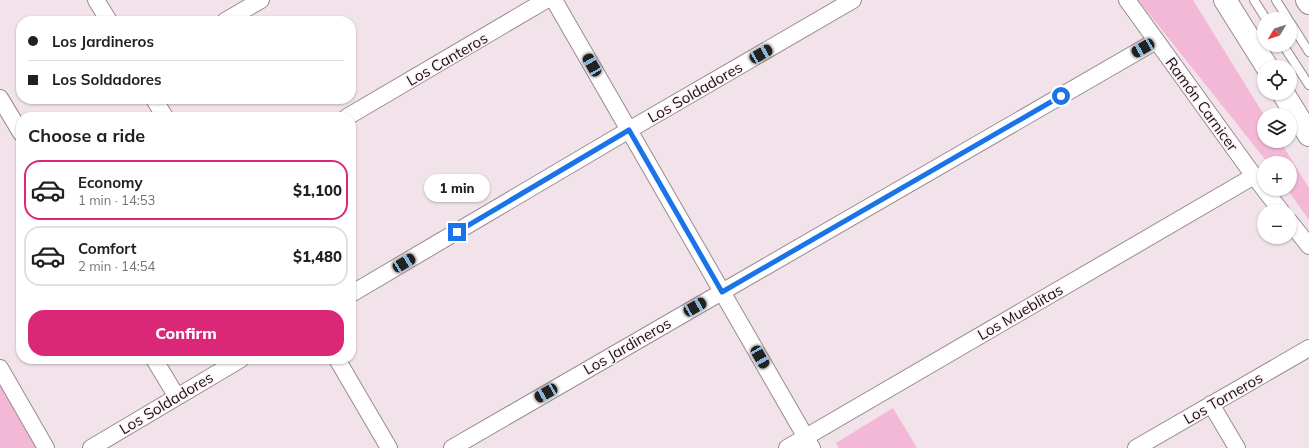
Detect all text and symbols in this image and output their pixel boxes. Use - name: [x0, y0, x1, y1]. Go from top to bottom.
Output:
- north arrow: [1257, 12, 1297, 52]
- map controls: [1257, 12, 1297, 244]
- street label: Los Canteros: [403, 28, 491, 90]
- text: Los Jardineros: [52, 32, 154, 51]
- car: [1130, 37, 1156, 59]
- car: [748, 43, 774, 65]
- car: [581, 52, 603, 78]
- street label: Ramón Carnicer: [1162, 53, 1243, 155]
- street label: Los Soldadores: [644, 57, 746, 127]
- button: locate: [1257, 60, 1297, 100]
- text: Los Soldadores: [52, 70, 162, 89]
- route start: [1052, 87, 1070, 105]
- button: layers: [1257, 108, 1297, 148]
- text: Choose a ride: [28, 124, 145, 147]
- button: +: [1257, 156, 1297, 196]
- icon: car: [30, 172, 66, 208]
- text: Economy: [78, 173, 143, 192]
- callout: 1 min: [424, 174, 490, 202]
- text: 1 min: [440, 180, 474, 196]
- text: $1,100: [293, 181, 342, 200]
- text: 1 min · 14:53: [78, 192, 155, 208]
- button: −: [1257, 204, 1297, 244]
- route end: [448, 223, 466, 241]
- icon: car: [30, 238, 66, 274]
- text: Comfort: [78, 239, 136, 258]
- text: $1,480: [293, 247, 342, 266]
- car: [391, 252, 417, 274]
- text: 2 min · 14:54: [78, 258, 155, 274]
- street label: Los Mueblitas: [974, 280, 1066, 344]
- car: [682, 296, 708, 318]
- button: Confirm: [28, 310, 344, 356]
- street label: Los Jardineros: [580, 313, 674, 379]
- car: [749, 344, 771, 370]
- street label: Los Soldadores: [116, 368, 216, 438]
- street label: Los Torneros: [1180, 368, 1266, 428]
- car: [533, 382, 559, 404]

